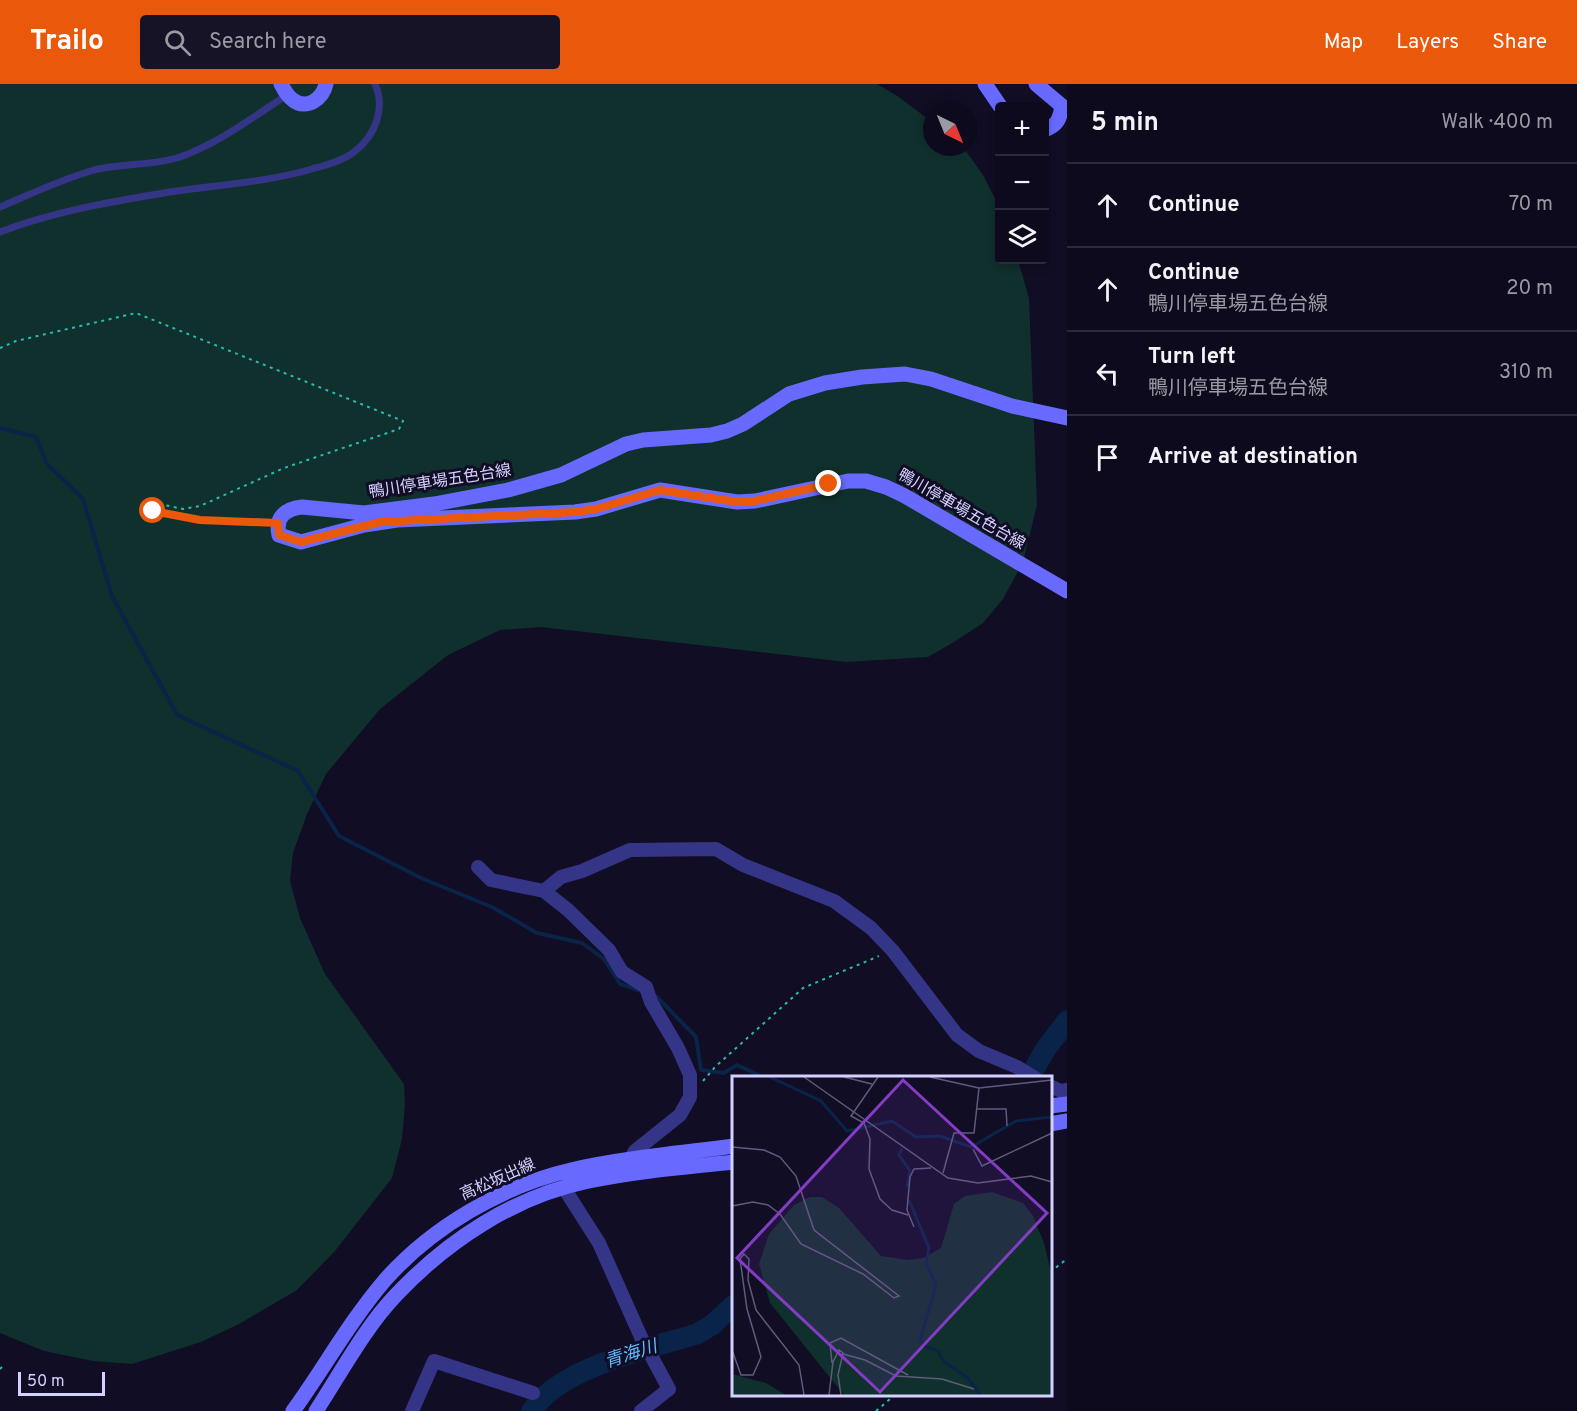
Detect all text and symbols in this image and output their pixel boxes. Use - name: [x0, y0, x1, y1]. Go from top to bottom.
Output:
- search box: [140, 15, 560, 69]
- text: Trailo: [30, 24, 104, 60]
- icon: search: [161, 26, 194, 59]
- text: Search here: [209, 29, 326, 56]
- text: Map: [1324, 29, 1363, 56]
- text: Layers: [1396, 29, 1459, 56]
- text: Share: [1492, 29, 1547, 56]
- north arrow: [923, 102, 977, 156]
- map controls: [995, 102, 1049, 264]
- button: +: [995, 102, 1049, 156]
- text: 5 min: [1091, 107, 1159, 140]
- text: Walk · 400 m: [1441, 110, 1553, 136]
- button: −: [995, 156, 1049, 210]
- icon: ahead: [1091, 189, 1124, 222]
- text: Continue: [1148, 192, 1239, 219]
- text: 70 m: [1509, 192, 1553, 218]
- button: layers: [995, 210, 1049, 264]
- text: Continue: [1148, 260, 1239, 287]
- icon: ahead: [1091, 273, 1124, 306]
- text: 20 m: [1506, 276, 1553, 302]
- text: 鴨川停車場五色台線: [1148, 292, 1328, 318]
- text: Turn left: [1148, 344, 1236, 371]
- icon: left: [1091, 357, 1124, 390]
- text: 310 m: [1499, 360, 1553, 386]
- text: 鴨川停車場五色台線: [1148, 376, 1328, 402]
- icon: arrive: [1091, 441, 1124, 474]
- text: Arrive at destination: [1148, 444, 1358, 471]
- street label: 鴨川停車場五色台線: [367, 461, 513, 503]
- street label: 鴨川停車場五色台線: [894, 465, 1028, 555]
- route end: [815, 470, 841, 496]
- route start: [139, 497, 165, 523]
- inset map: [732, 1076, 1052, 1396]
- street label: 高松坂出線: [457, 1155, 539, 1205]
- water label: 青海川: [602, 1335, 662, 1374]
- scale bar: [18, 1369, 105, 1396]
- text: 50 m: [27, 1372, 65, 1392]

